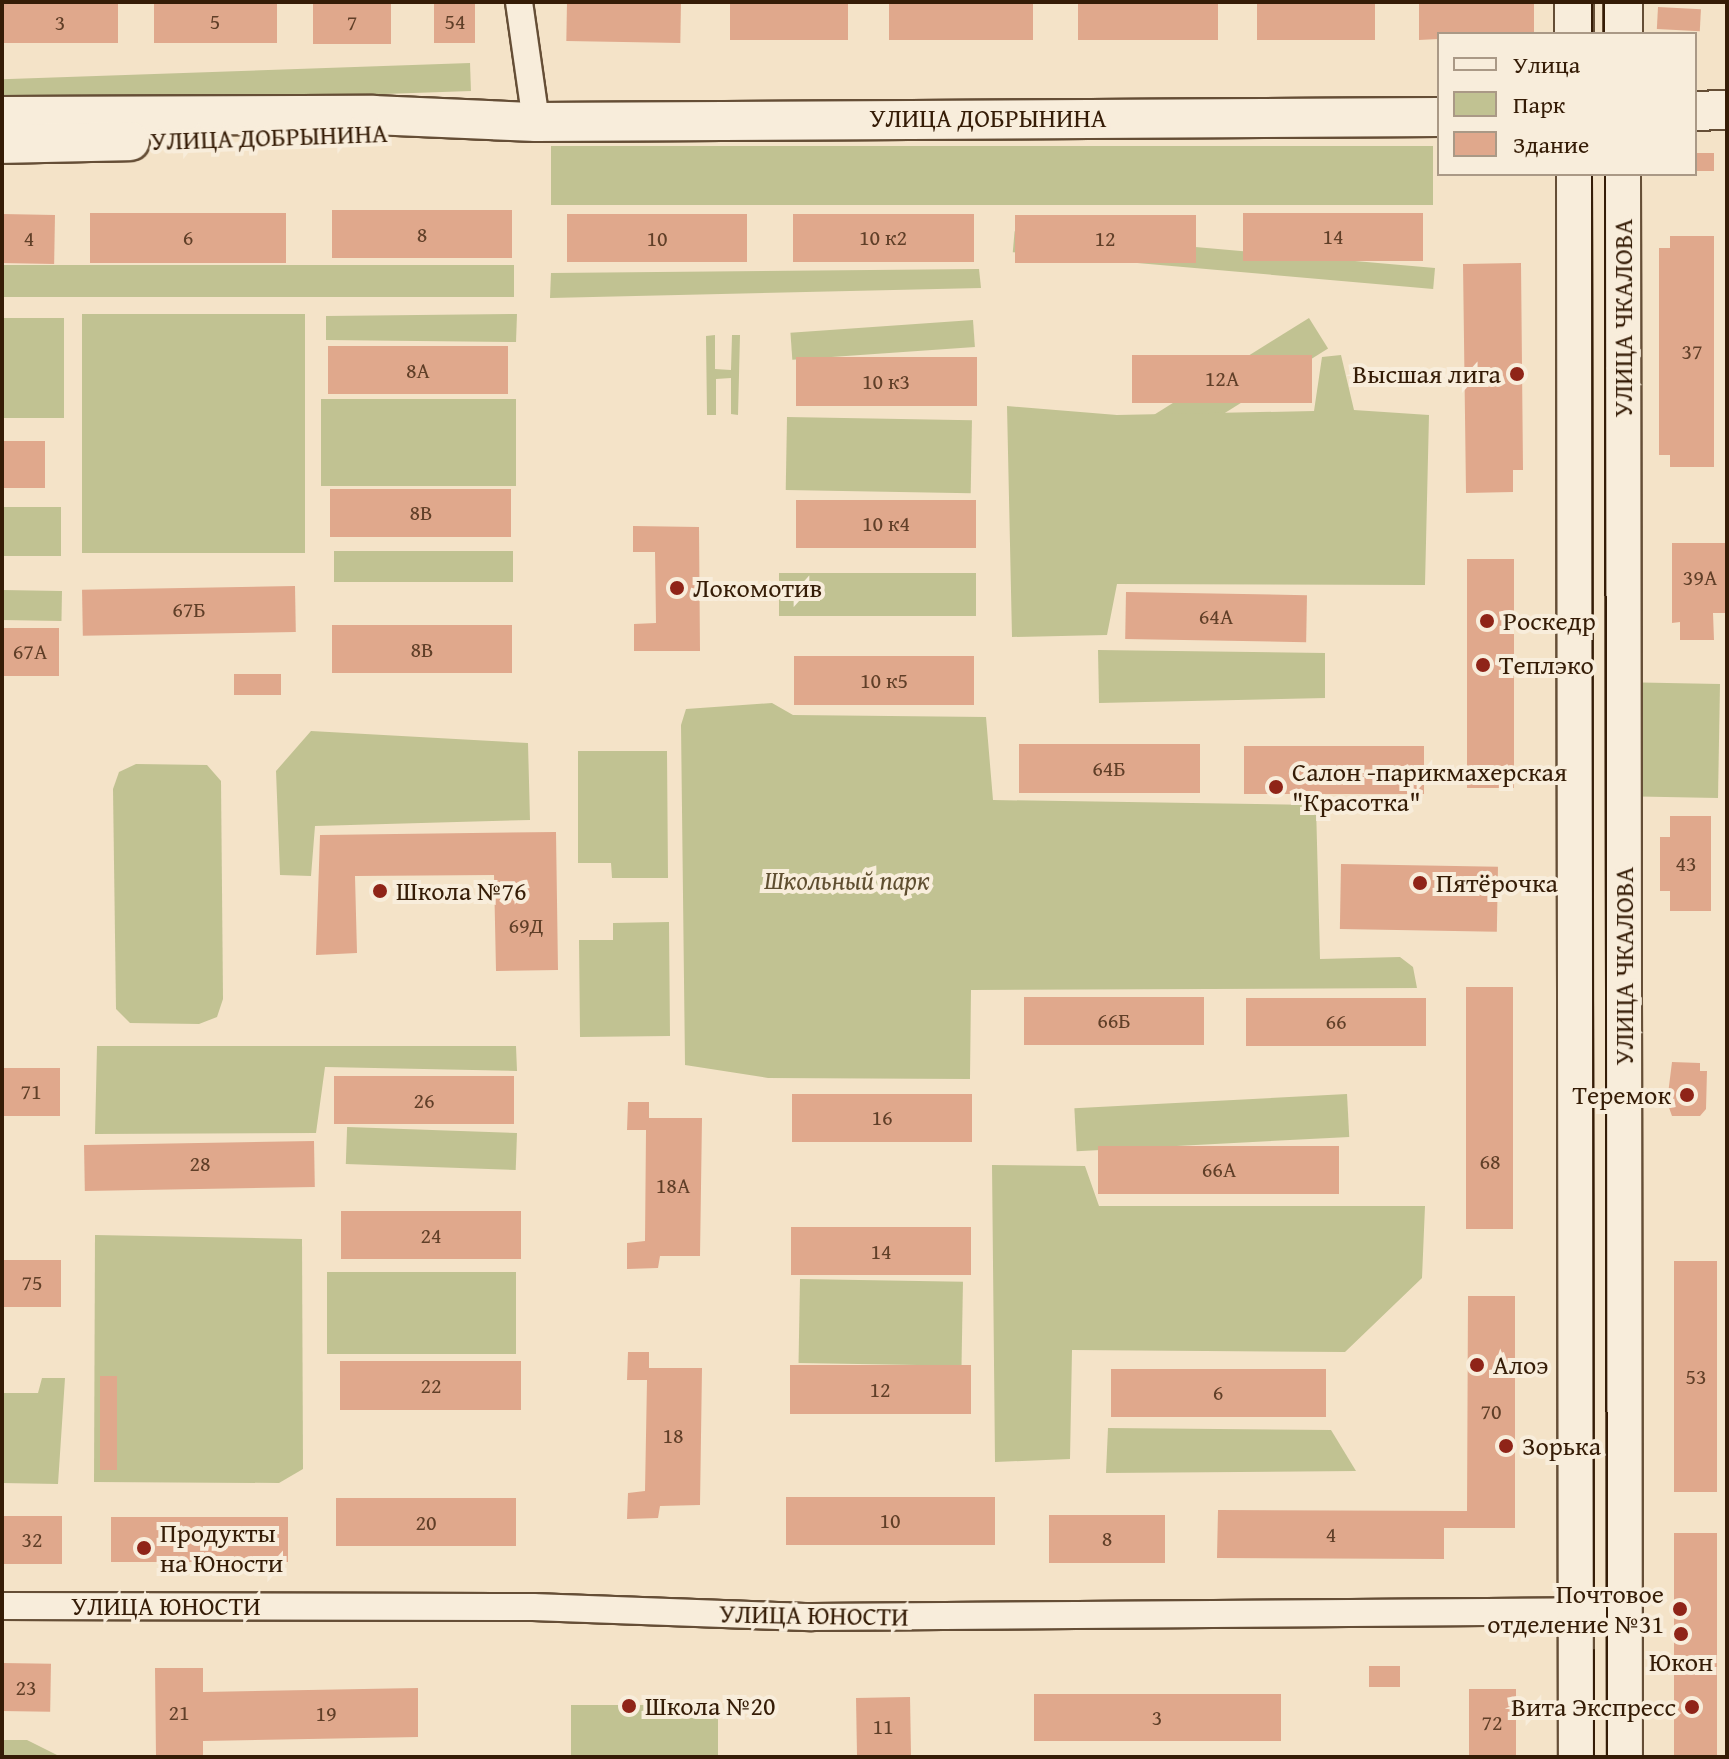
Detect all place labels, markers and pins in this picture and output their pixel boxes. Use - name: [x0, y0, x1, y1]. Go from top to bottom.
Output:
- place label: Высшая лига: [1352, 358, 1501, 390]
- marker: Высшая лига: [1508, 365, 1526, 383]
- place label: Локомотив: [693, 572, 822, 604]
- marker: Локомотив: [668, 579, 686, 597]
- place label: Роскедр: [1503, 605, 1596, 637]
- marker: Роскедр: [1478, 612, 1496, 630]
- place label: Теплэко: [1499, 649, 1594, 681]
- marker: Теплэко: [1474, 656, 1492, 674]
- place label: Салон -парикмахерская "Красотка": [1292, 756, 1567, 818]
- marker: Салон -парикмахерская "Красотка": [1267, 778, 1285, 796]
- place label: Пятёрочка: [1436, 867, 1558, 899]
- marker: Пятёрочка: [1411, 874, 1429, 892]
- place label: Школа №76: [396, 875, 527, 907]
- marker: Школа №76: [371, 882, 389, 900]
- place label: Теремок: [1573, 1079, 1671, 1111]
- marker: Теремок: [1678, 1086, 1696, 1104]
- place label: Алоэ: [1493, 1349, 1549, 1381]
- marker: Алоэ: [1468, 1356, 1486, 1374]
- place label: Зорька: [1522, 1430, 1601, 1462]
- marker: Зорька: [1497, 1437, 1515, 1455]
- place label: Продукты на Юности: [160, 1517, 283, 1578]
- marker: Продукты на Юности: [135, 1539, 153, 1557]
- place label: Почтовое отделение №31: [1487, 1578, 1664, 1640]
- marker: Почтовое отделение №31: [1671, 1600, 1689, 1618]
- marker: Юкон: [1672, 1625, 1690, 1643]
- place label: Юкон: [1649, 1646, 1713, 1678]
- place label: Школа №20: [645, 1690, 776, 1722]
- place label: Вита Экспресс: [1511, 1691, 1676, 1723]
- marker: Школа №20: [620, 1697, 638, 1715]
- marker: Вита Экспресс: [1683, 1698, 1701, 1716]

